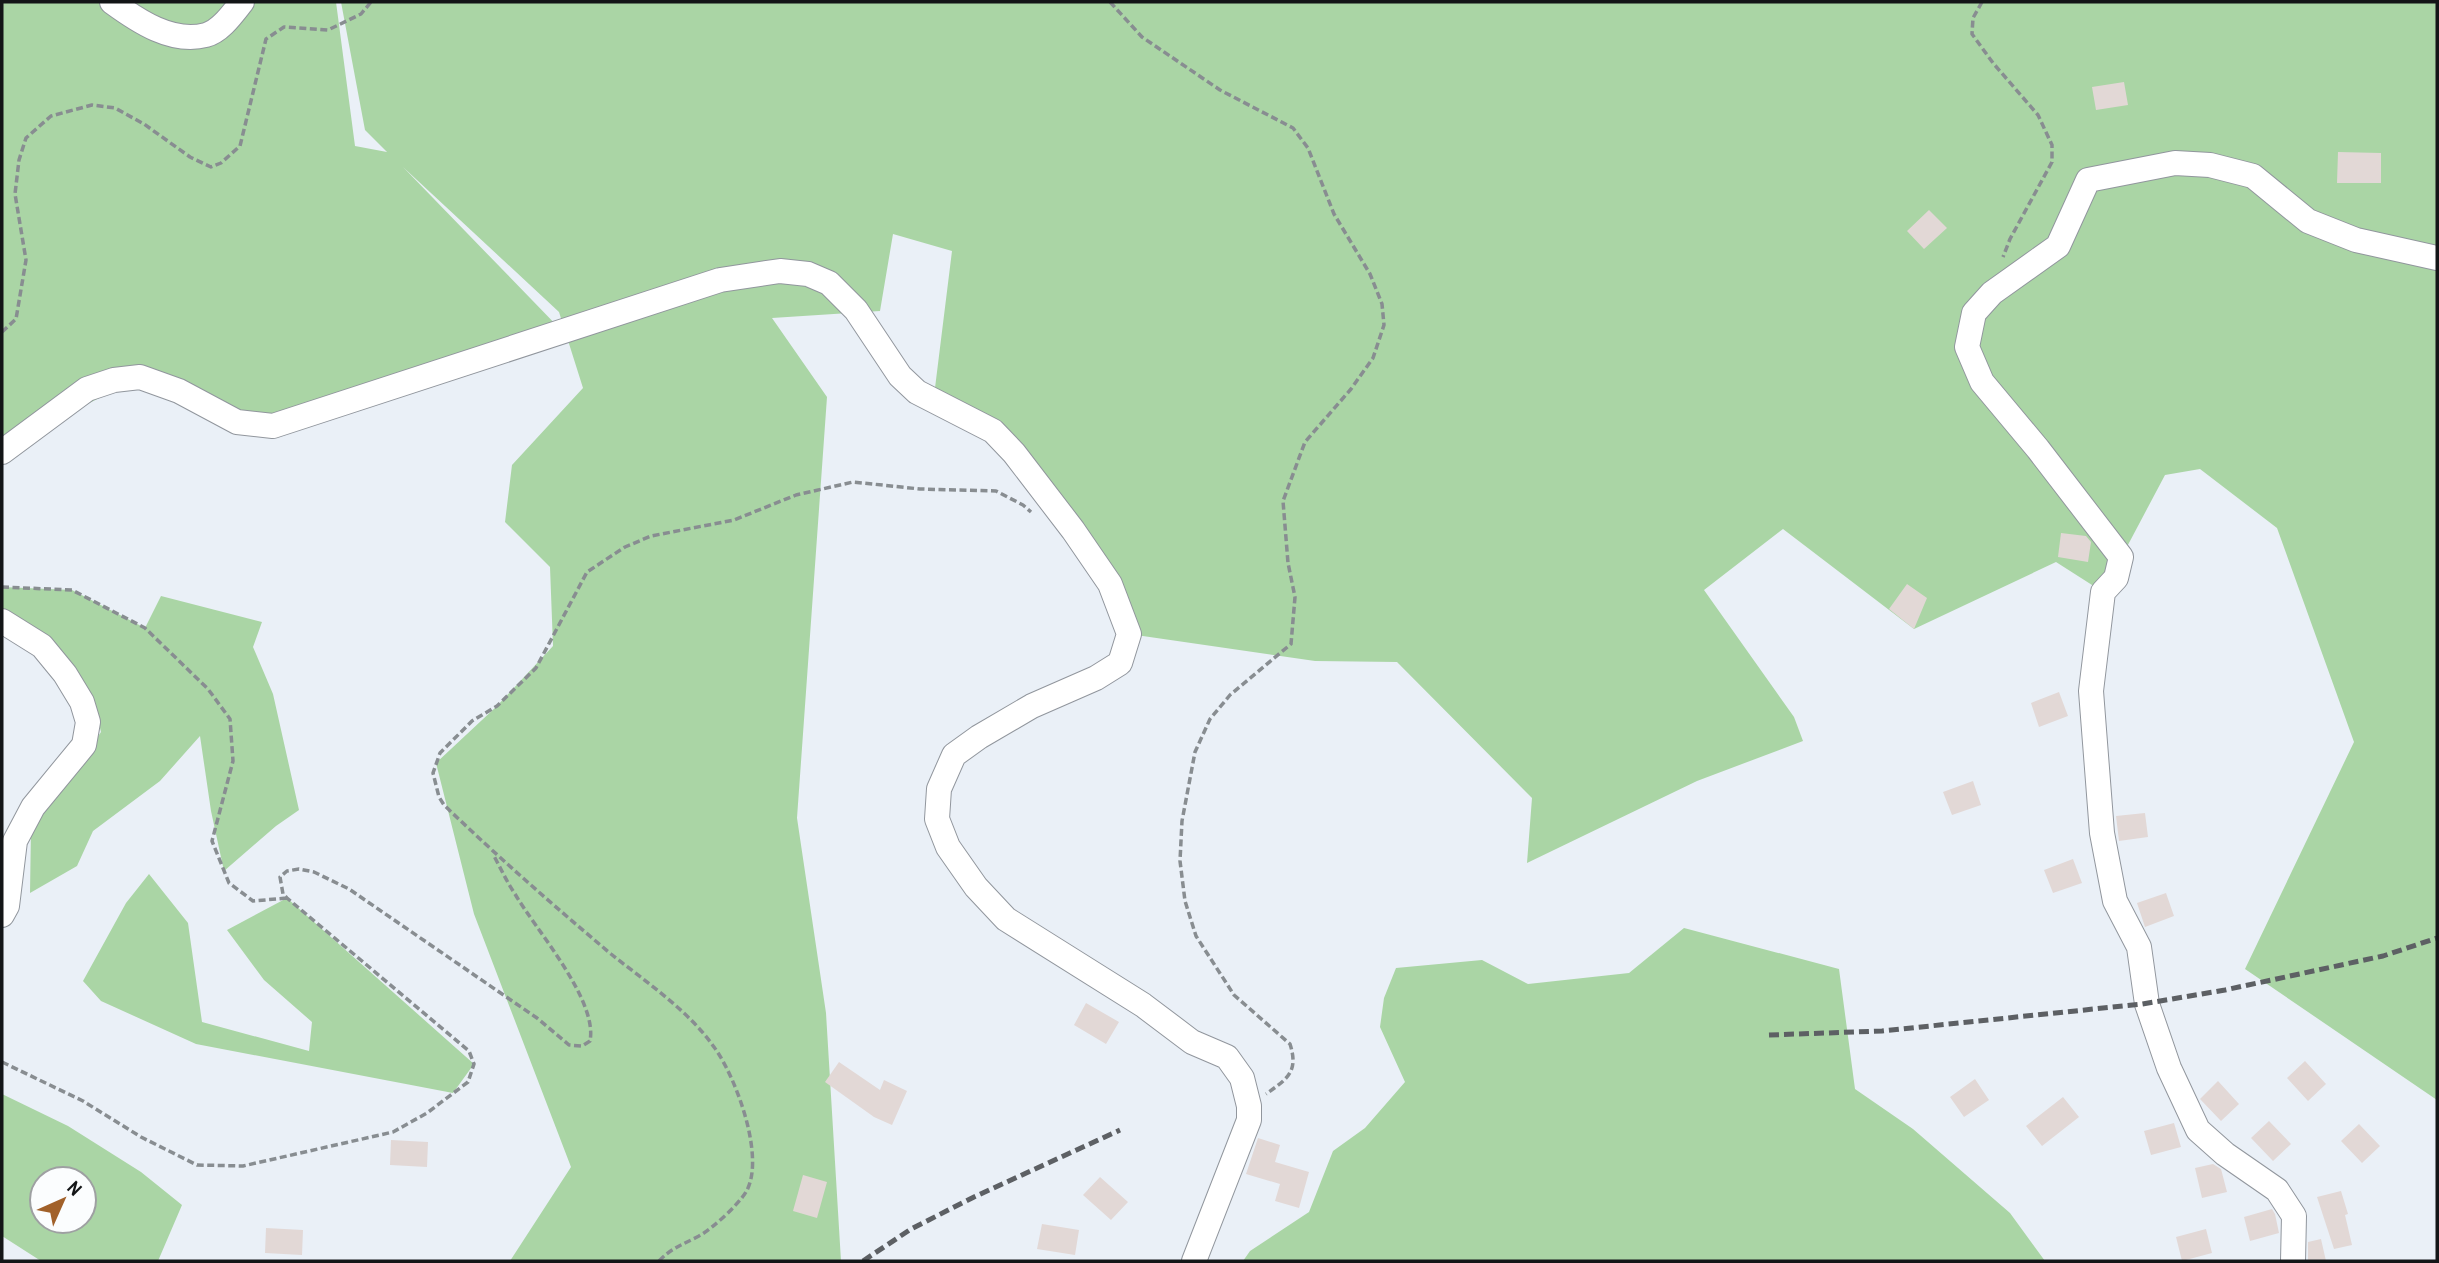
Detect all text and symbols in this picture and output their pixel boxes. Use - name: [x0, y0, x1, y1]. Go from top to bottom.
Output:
- north arrow: [28, 1165, 98, 1235]
- text: N: [62, 1175, 88, 1201]

